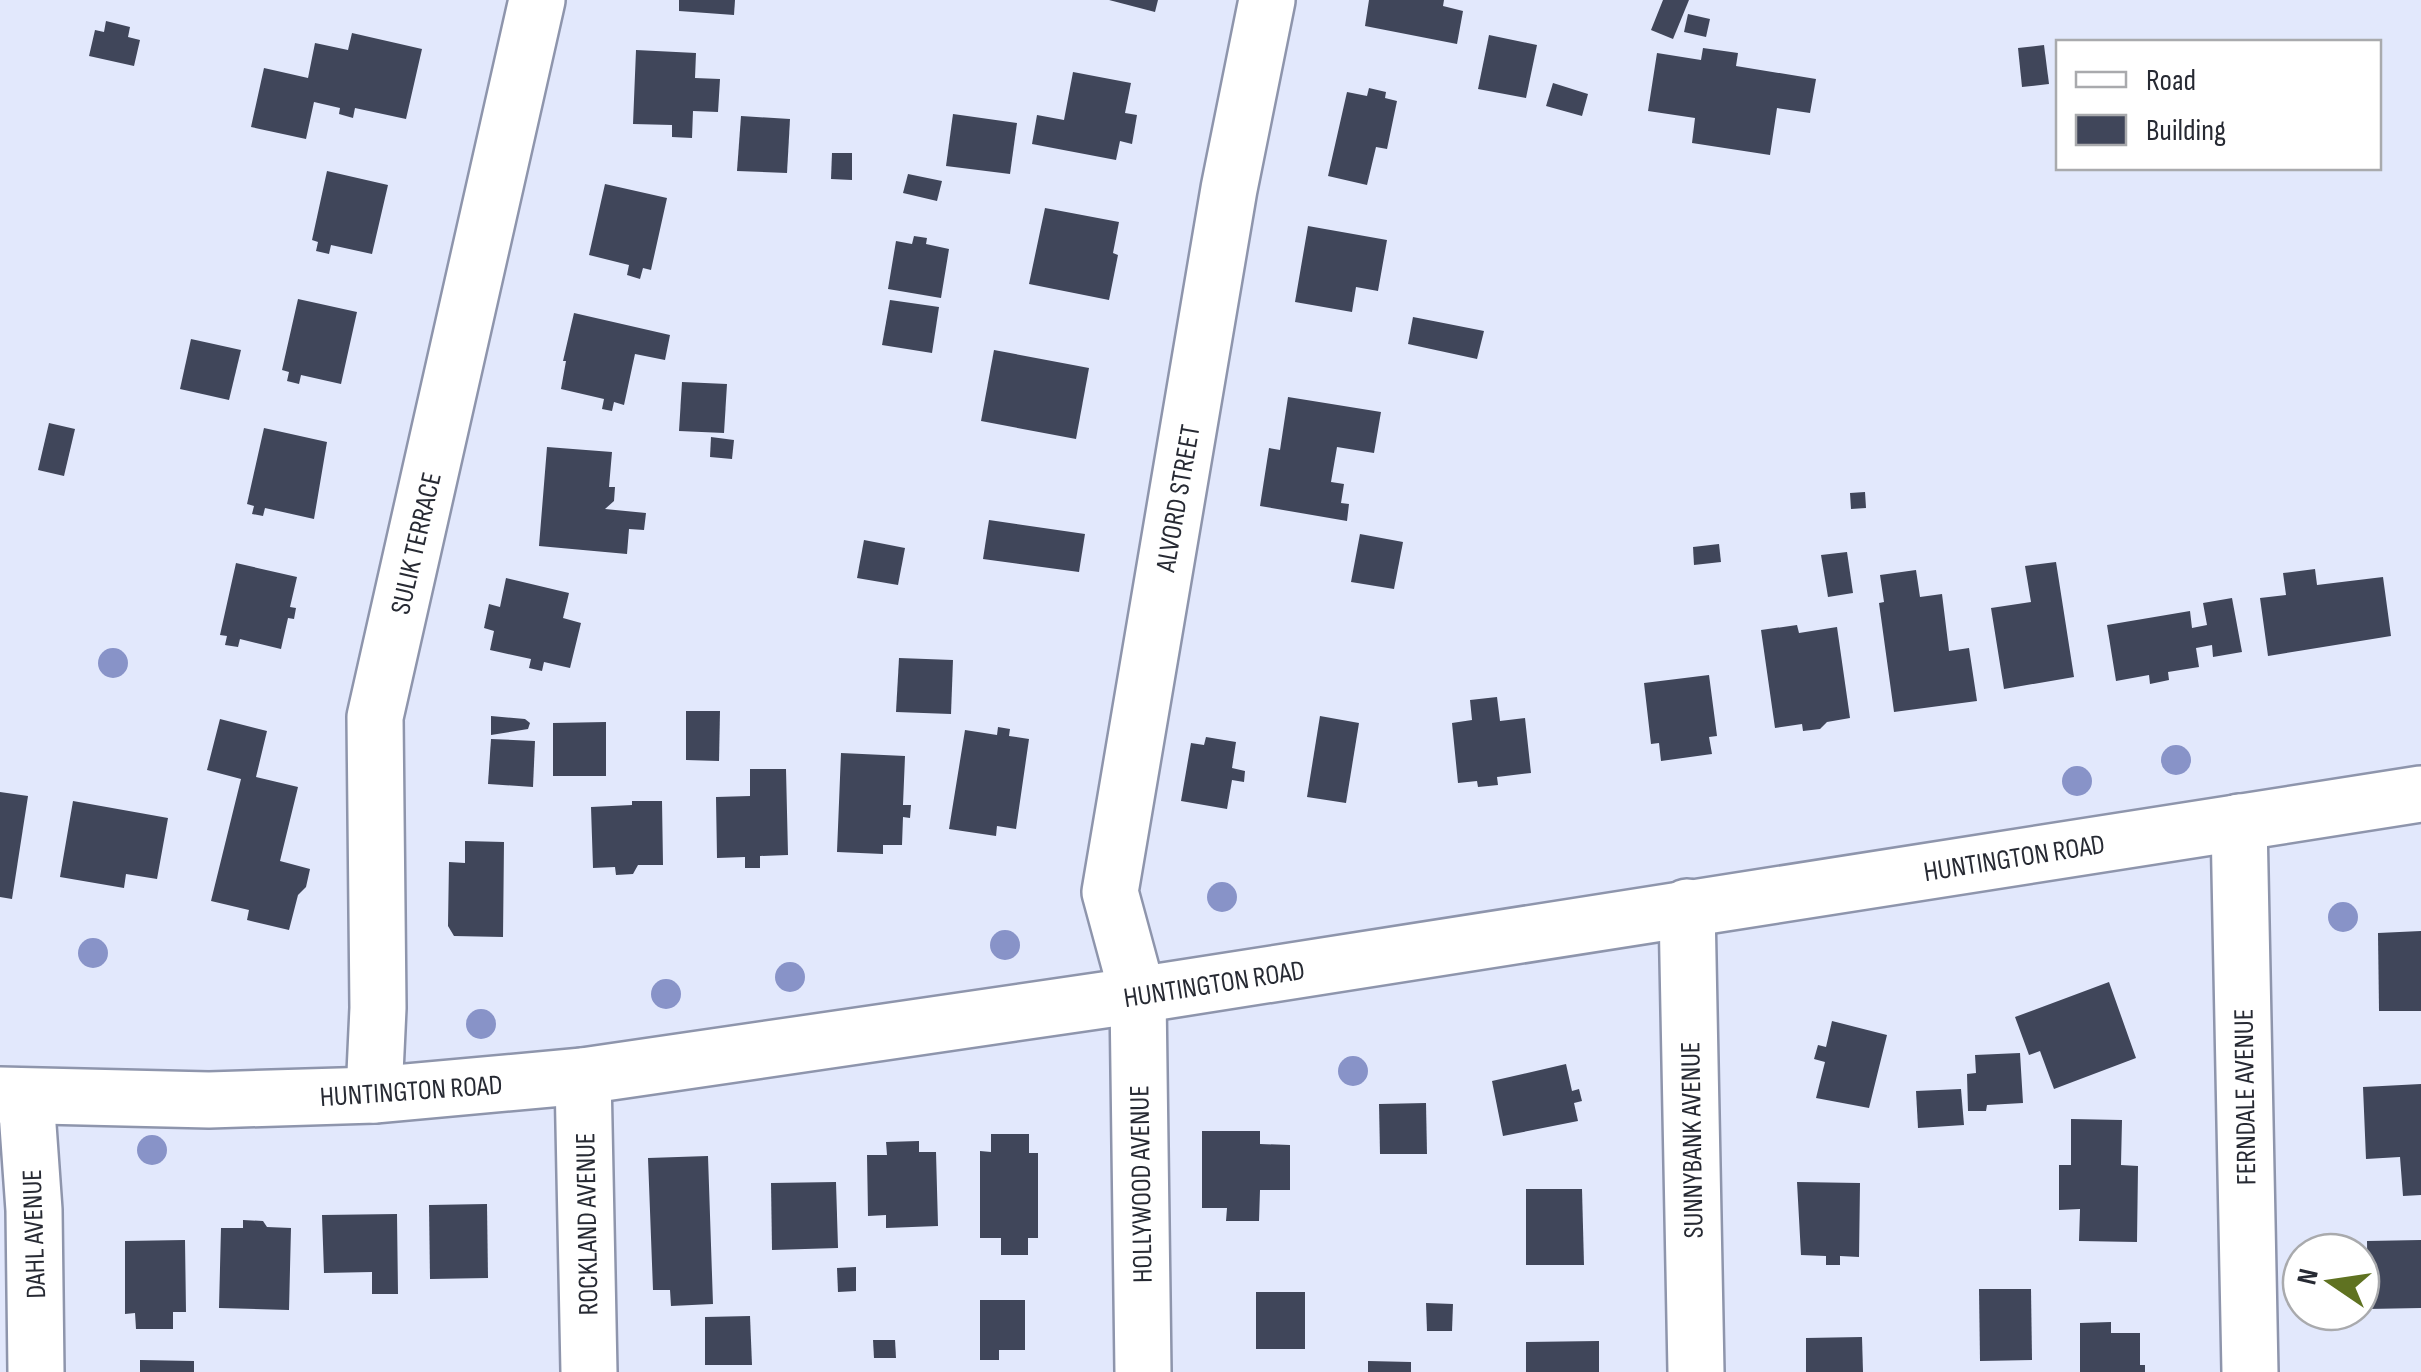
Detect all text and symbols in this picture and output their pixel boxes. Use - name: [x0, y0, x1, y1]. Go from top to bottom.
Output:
- legend: [2056, 40, 2381, 170]
- text: Road: [2146, 63, 2196, 99]
- text: Building: [2146, 113, 2226, 149]
- street label: ALVORD STREET: [1149, 422, 1208, 575]
- street label: SULIK TERRACE: [384, 469, 449, 617]
- street label: HUNTINGTON ROAD: [1921, 828, 2107, 889]
- street label: HUNTINGTON ROAD: [1121, 954, 1307, 1015]
- street label: FERNDALE AVENUE: [2227, 1008, 2264, 1186]
- street label: SUNNYBANK AVENUE: [1674, 1041, 1711, 1239]
- street label: HUNTINGTON ROAD: [319, 1069, 504, 1114]
- street label: HOLLYWOOD AVENUE: [1123, 1085, 1160, 1283]
- street label: ROCKLAND AVENUE: [569, 1132, 606, 1316]
- street label: DAHL AVENUE: [16, 1169, 53, 1299]
- north arrow: [2281, 1232, 2381, 1332]
- text: N: [2290, 1266, 2326, 1288]

